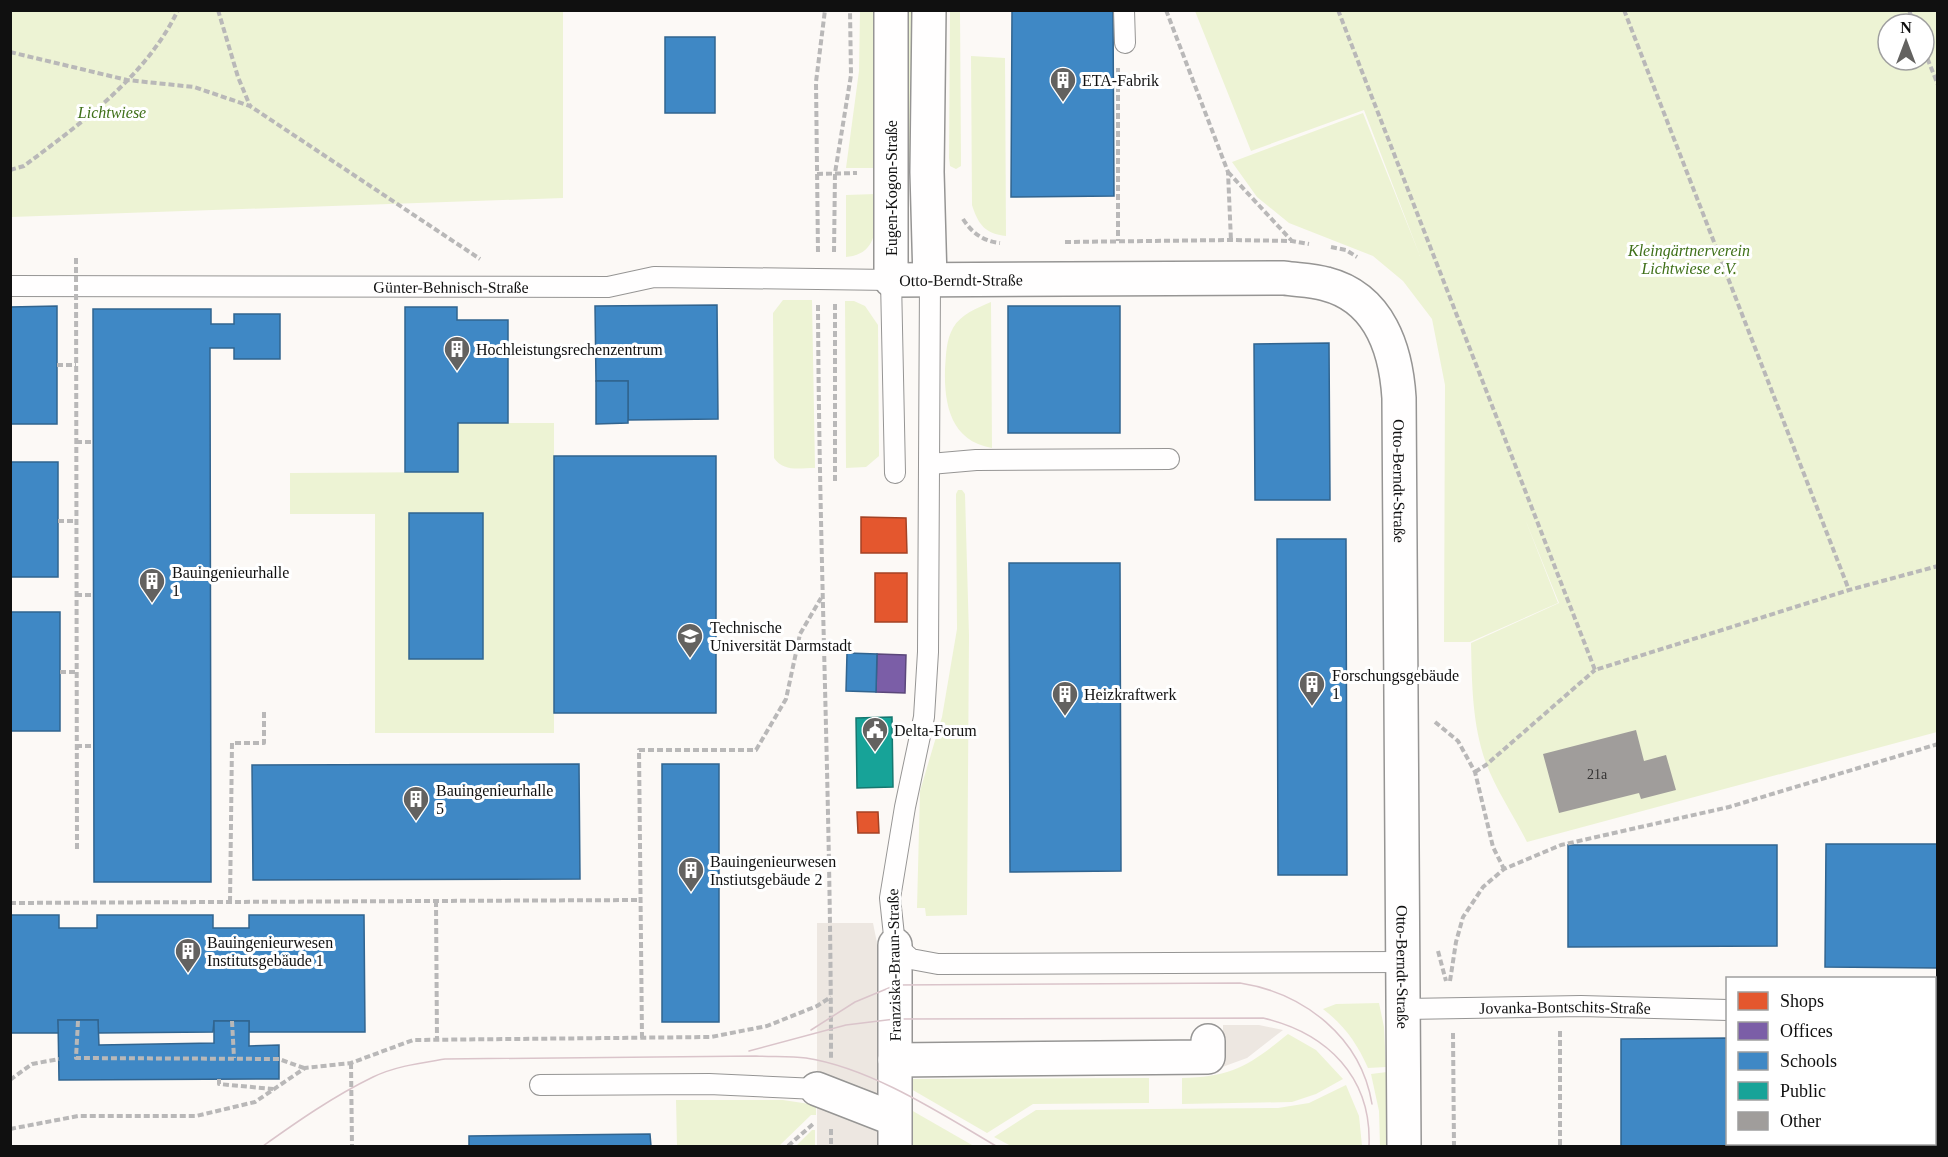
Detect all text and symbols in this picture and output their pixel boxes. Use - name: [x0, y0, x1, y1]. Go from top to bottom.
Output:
- north arrow: [1876, 12, 1936, 72]
- text: N: [1900, 19, 1912, 36]
- building icon: ETA-Fabrik: [1048, 65, 1078, 103]
- place label: ETA-Fabrik: [1082, 72, 1159, 89]
- park label: Lichtwiese: [77, 104, 146, 121]
- street label: Eugen-Kogon-Straße: [883, 120, 901, 256]
- park label: Kleingärtnerverein Lichtwiese e.V.: [1627, 242, 1750, 277]
- street label: Otto-Berndt-Straße: [899, 271, 1023, 288]
- street label: Günter-Behnisch-Straße: [373, 278, 529, 295]
- building icon: Hochleistungsrechenzentrum: [442, 334, 472, 372]
- place label: Hochleistungsrechenzentrum: [476, 341, 663, 359]
- street label: Otto-Berndt-Straße: [1391, 419, 1408, 543]
- place label: Bauingenieurhalle 1: [172, 564, 289, 599]
- building icon: Bauingenieurhalle 1: [137, 566, 167, 604]
- place label: Technische Universität Darmstadt: [710, 619, 852, 654]
- school or university icon: Technische Universität Darmstadt: [675, 621, 705, 659]
- place label: Forschungsgebäude 1: [1332, 667, 1459, 702]
- building icon: Forschungsgebäude 1: [1297, 669, 1327, 707]
- building icon: Heizkraftwerk: [1050, 679, 1080, 717]
- place label: Heizkraftwerk: [1084, 686, 1176, 703]
- public building icon: Delta-Forum: [860, 715, 890, 753]
- place label: Delta-Forum: [894, 722, 977, 739]
- house number: 21a: [1587, 767, 1608, 782]
- place label: Bauingenieurhalle 5: [436, 782, 553, 817]
- building icon: Bauingenieurhalle 5: [401, 784, 431, 822]
- place label: Bauingenieurwesen Instiutsgebäude 2: [710, 853, 836, 889]
- building icon: Bauingenieurwesen Instiutsgebäude 2: [676, 855, 706, 893]
- street label: Franziska-Braun-Straße: [884, 888, 904, 1042]
- street label: Otto-Berndt-Straße: [1394, 905, 1412, 1029]
- place label: Bauingenieurwesen Institutsgebäude 1: [207, 934, 333, 970]
- building icon: Bauingenieurwesen Institutsgebäude 1: [173, 936, 203, 974]
- legend: [1726, 977, 1936, 1145]
- text: Shops: [1780, 991, 1824, 1011]
- street label: Jovanka-Bontschits-Straße: [1479, 997, 1651, 1016]
- text: Offices: [1780, 1021, 1833, 1041]
- text: Schools: [1780, 1051, 1837, 1071]
- text: Public: [1780, 1081, 1826, 1101]
- text: Other: [1780, 1111, 1821, 1131]

